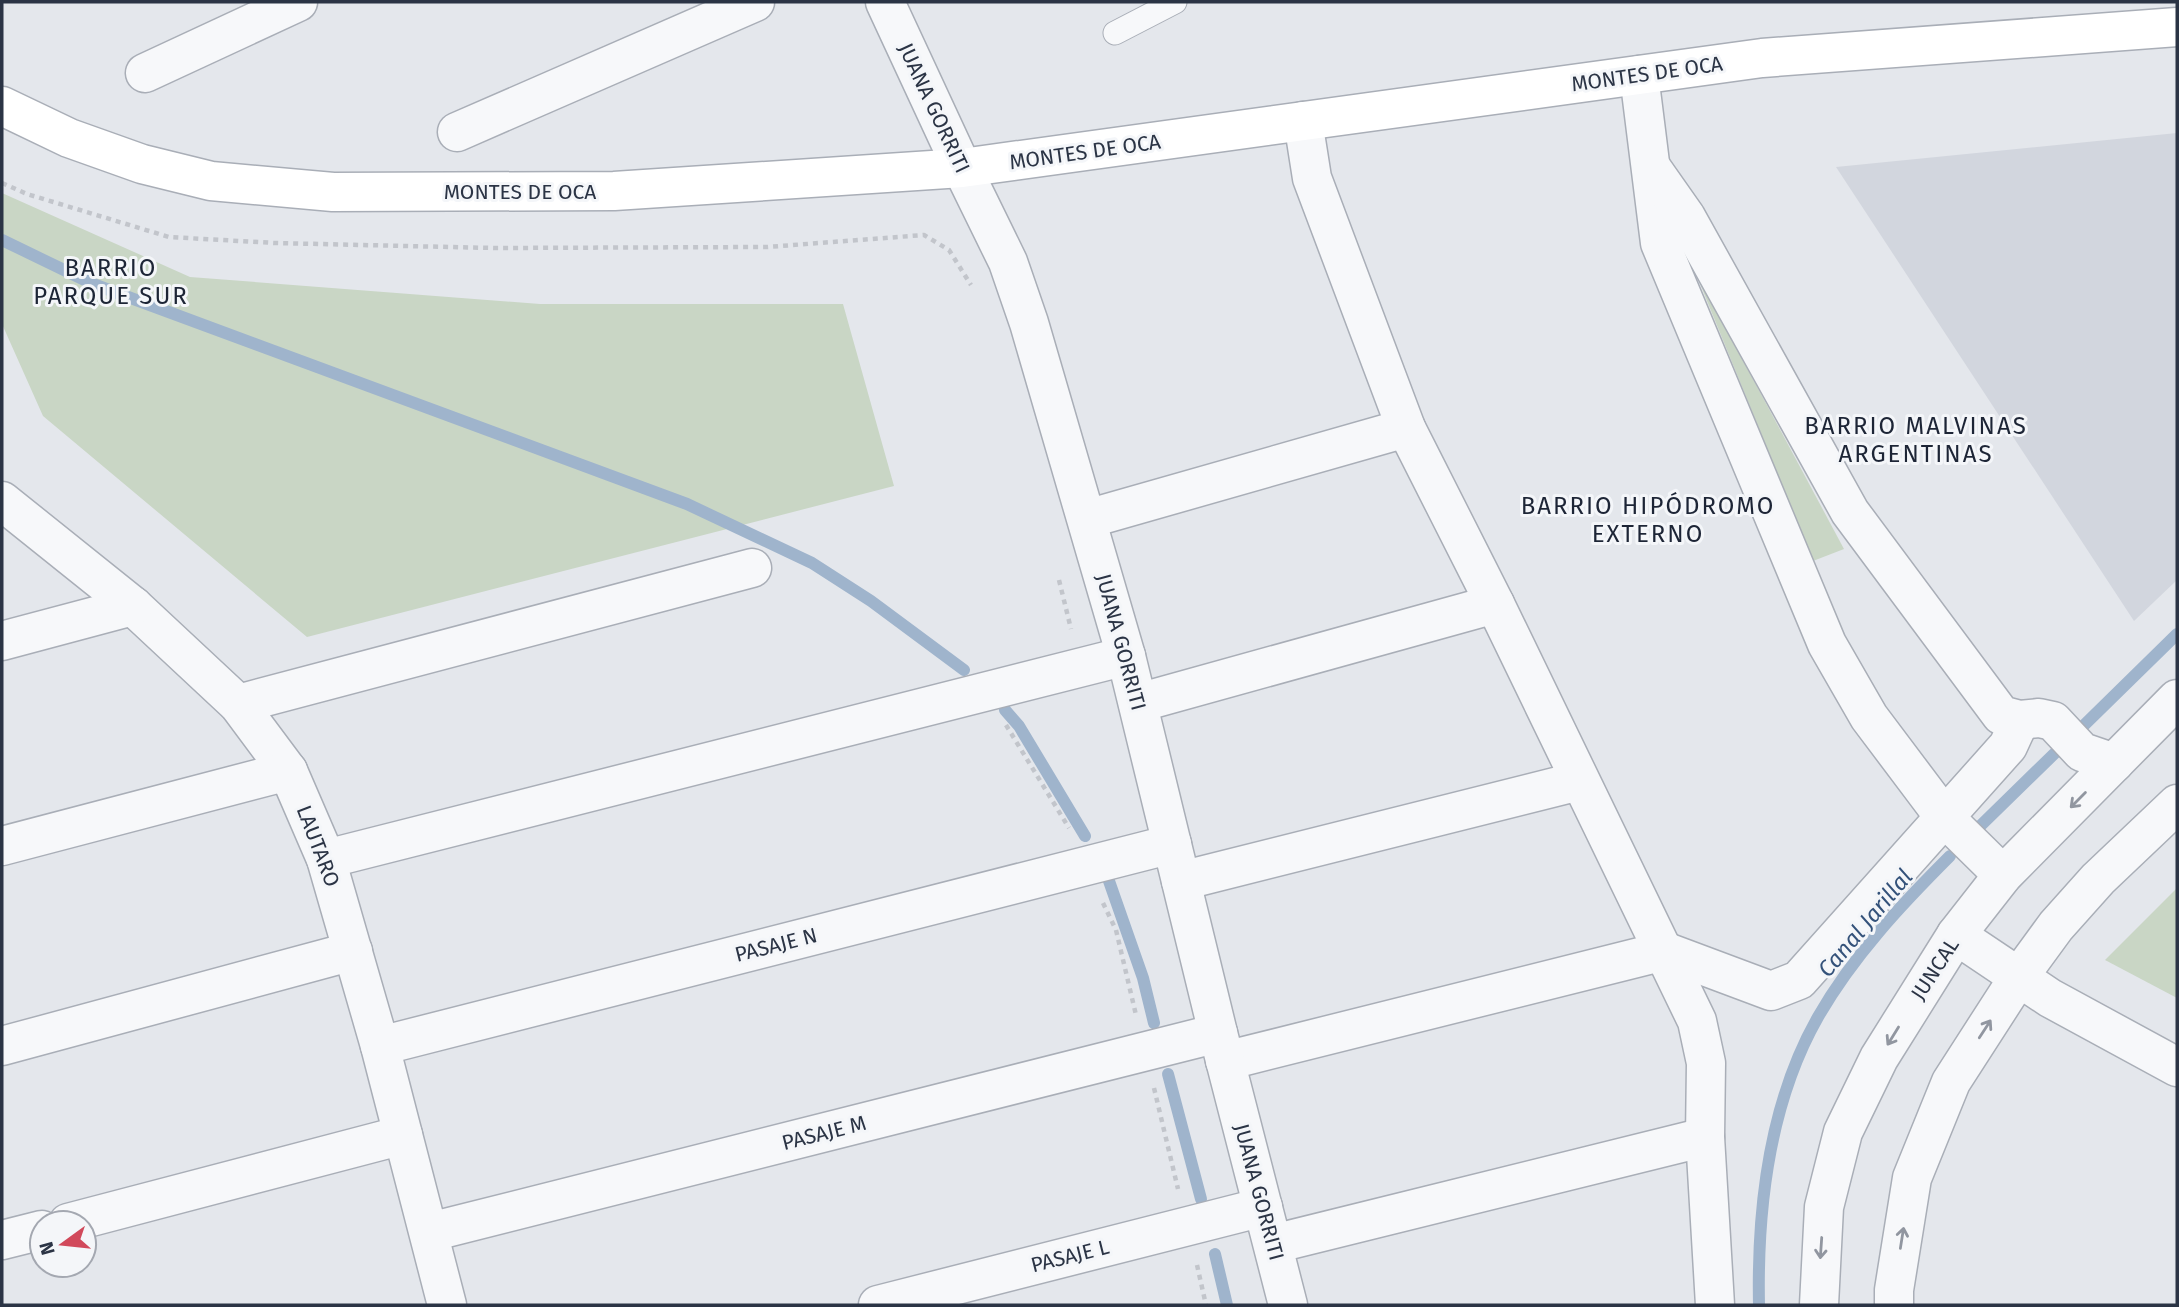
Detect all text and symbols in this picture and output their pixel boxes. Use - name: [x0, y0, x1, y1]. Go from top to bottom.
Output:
- street label: JUANA GORRITI: [893, 39, 975, 177]
- street label: MONTES DE OCA: [1570, 51, 1724, 97]
- street label: MONTES DE OCA: [1008, 129, 1162, 175]
- street label: MONTES DE OCA: [444, 179, 596, 205]
- district label: BARRIO PARQUE SUR: [33, 254, 189, 310]
- district label: BARRIO MALVINAS ARGENTINAS: [1804, 412, 2028, 468]
- district label: BARRIO HIPÓDROMO EXTERNO: [1521, 491, 1775, 548]
- street label: JUANA GORRITI: [1090, 571, 1152, 713]
- one-way arrow: [2069, 791, 2086, 808]
- street label: LAUTARO: [291, 802, 345, 890]
- water label: Canal Jarillal: [1812, 863, 1918, 983]
- street label: PASAJE N: [732, 922, 820, 968]
- street label: JUNCAL: [1905, 933, 1965, 1005]
- one-way arrow: [1978, 1019, 1992, 1039]
- one-way arrow: [1885, 1025, 1899, 1045]
- street label: PASAJE M: [779, 1110, 869, 1156]
- street label: JUANA GORRITI: [1228, 1121, 1290, 1263]
- north arrow: [28, 1209, 98, 1279]
- one-way arrow: [1896, 1227, 1909, 1250]
- street label: PASAJE L: [1028, 1234, 1112, 1278]
- one-way arrow: [1814, 1237, 1827, 1259]
- text: N: [34, 1239, 60, 1257]

